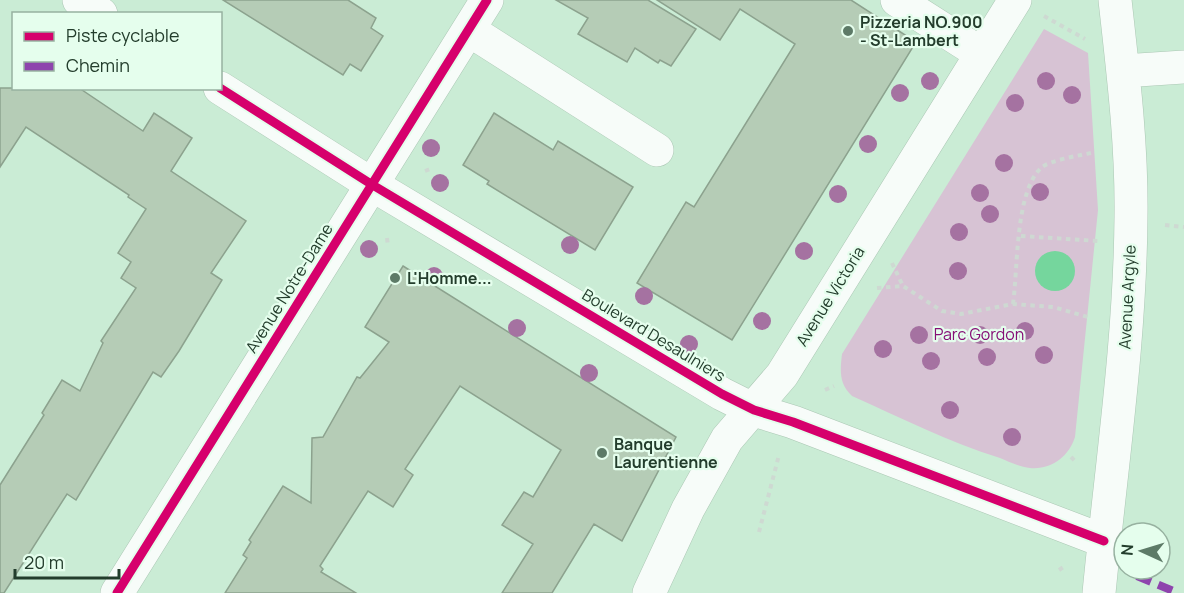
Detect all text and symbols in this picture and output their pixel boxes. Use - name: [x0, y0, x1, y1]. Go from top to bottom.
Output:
- place label: Pizzeria NO.900 - St-Lambert: [860, 11, 983, 51]
- legend: [12, 12, 222, 90]
- text: Piste cyclable: [66, 23, 180, 47]
- marker: Pizzeria NO.900 - St-Lambert: [841, 24, 855, 38]
- text: Chemin: [66, 53, 130, 77]
- street label: Avenue Notre-Dame: [240, 219, 338, 357]
- street label: Avenue Victoria: [791, 242, 869, 350]
- street label: Avenue Argyle: [1113, 244, 1141, 350]
- place label: L'Homme...: [407, 267, 492, 289]
- marker: L'Homme...: [388, 271, 402, 285]
- street label: Boulevard Desaulniers: [578, 283, 730, 387]
- park label: Parc Gordon: [934, 323, 1024, 345]
- place label: Banque Laurentienne: [614, 433, 718, 473]
- marker: Banque Laurentienne: [595, 446, 609, 460]
- north arrow: [1112, 521, 1172, 581]
- scale bar: [15, 542, 118, 580]
- text: N: [1116, 543, 1138, 556]
- text: 20 m: [24, 550, 64, 574]

